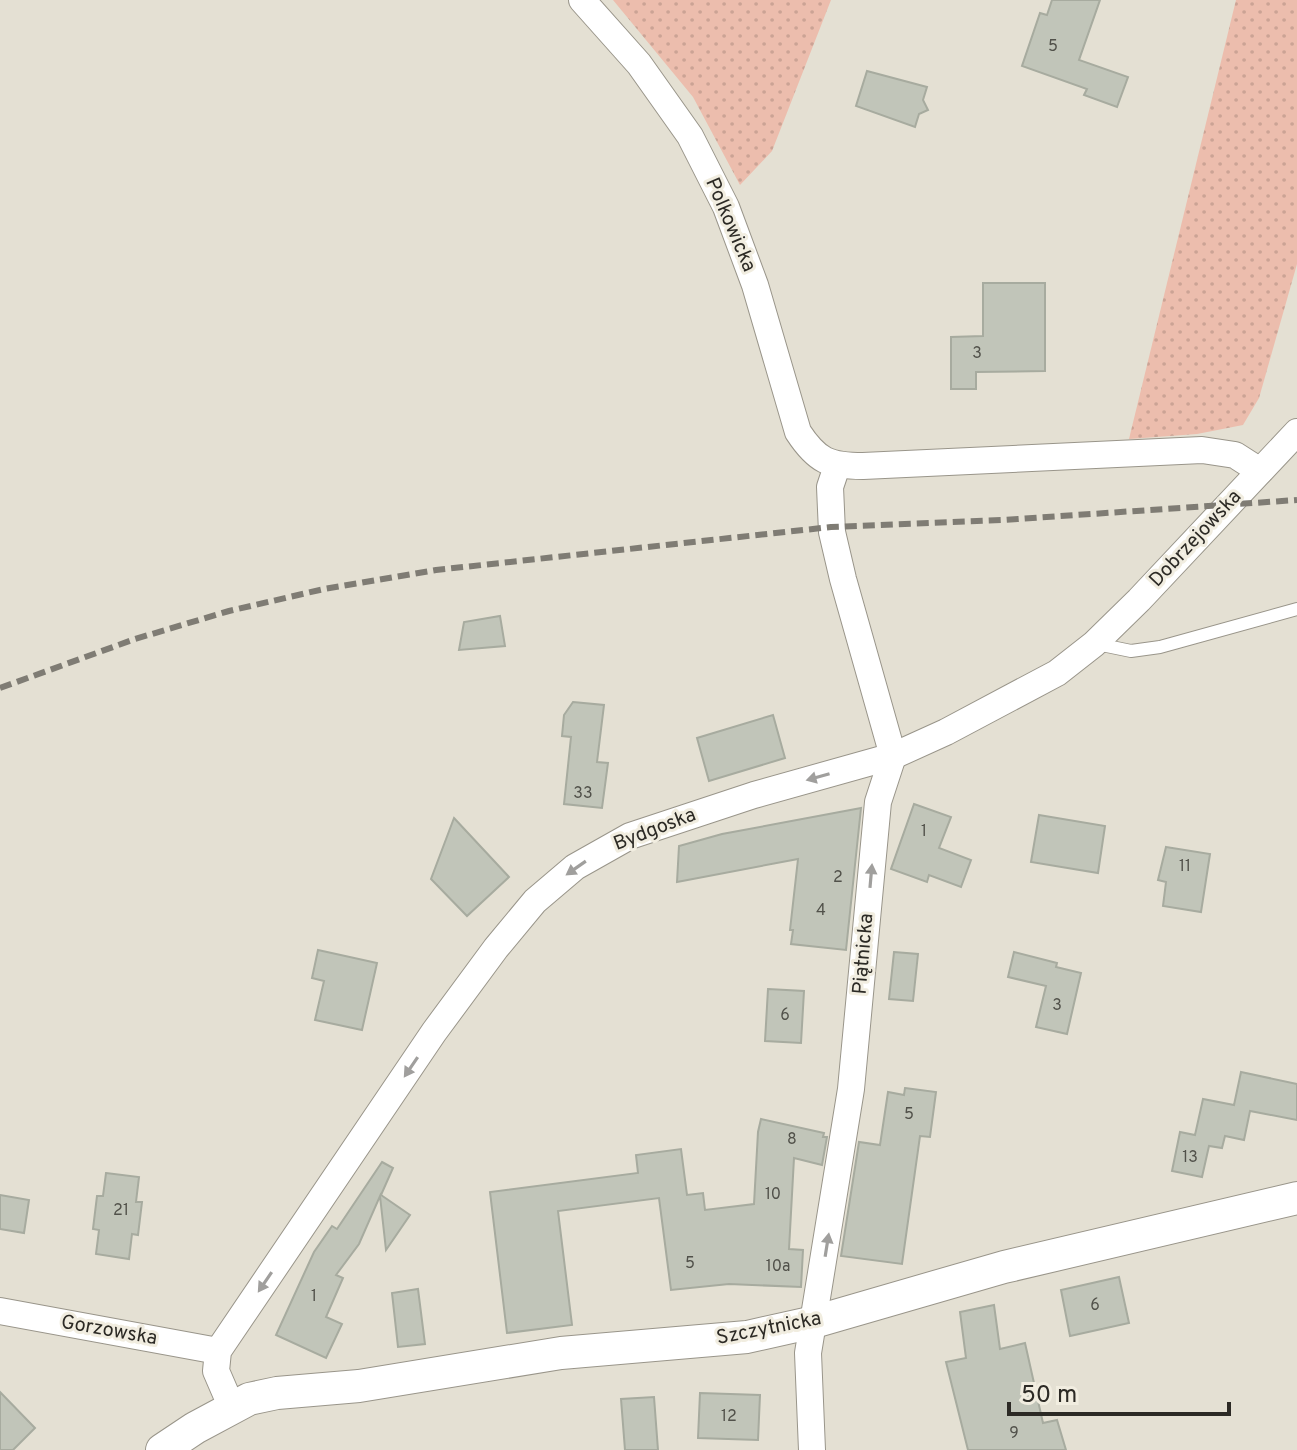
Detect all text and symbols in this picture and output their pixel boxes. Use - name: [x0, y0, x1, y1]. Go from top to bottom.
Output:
- house number: 5: [1048, 37, 1058, 57]
- street label: Polkowicka: [698, 174, 762, 276]
- house number: 3: [972, 344, 982, 364]
- street label: Dobrzejowska: [1144, 485, 1248, 593]
- one-way arrow: [805, 771, 829, 784]
- house number: 33: [573, 784, 593, 804]
- street label: Bydgoska: [610, 802, 700, 858]
- house number: 1: [921, 822, 927, 842]
- house number: 11: [1179, 857, 1191, 877]
- one-way arrow: [565, 860, 587, 876]
- one-way arrow: [865, 863, 878, 888]
- house number: 2: [833, 868, 843, 888]
- house number: 4: [816, 901, 826, 921]
- street label: Piątnicka: [847, 912, 881, 996]
- house number: 3: [1052, 996, 1062, 1016]
- house number: 6: [780, 1006, 790, 1026]
- one-way arrow: [404, 1056, 419, 1078]
- house number: 5: [904, 1105, 914, 1125]
- house number: 8: [787, 1130, 797, 1150]
- house number: 13: [1182, 1148, 1198, 1168]
- house number: 10: [765, 1185, 781, 1205]
- house number: 21: [113, 1201, 129, 1221]
- one-way arrow: [821, 1232, 834, 1257]
- house number: 5: [685, 1254, 695, 1274]
- house number: 10a: [766, 1257, 790, 1277]
- one-way arrow: [258, 1272, 273, 1293]
- house number: 1: [311, 1287, 317, 1307]
- house number: 6: [1090, 1296, 1100, 1316]
- street label: Szczytnicka: [714, 1306, 824, 1352]
- street label: Gorzowska: [59, 1310, 159, 1352]
- scale bar: [1009, 1366, 1229, 1416]
- text: 50 m: [1021, 1381, 1077, 1411]
- house number: 12: [721, 1407, 737, 1427]
- house number: 9: [1009, 1424, 1019, 1444]

